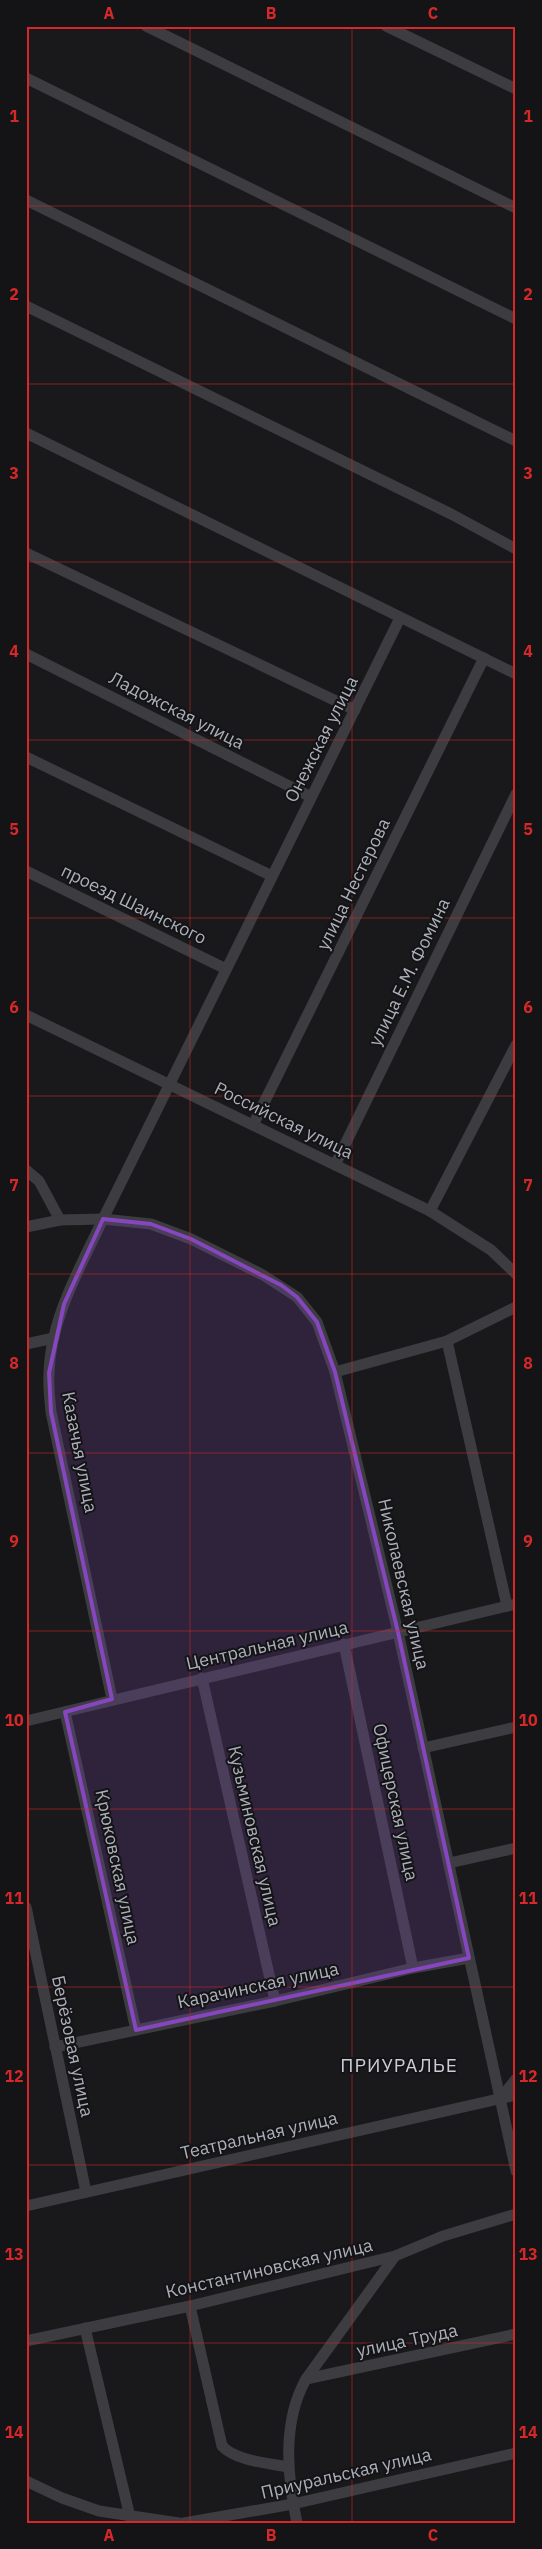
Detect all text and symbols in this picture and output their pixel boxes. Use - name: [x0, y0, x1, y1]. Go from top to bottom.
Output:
- text: A: [104, 3, 115, 23]
- text: B: [266, 3, 277, 23]
- text: C: [428, 3, 438, 23]
- text: 1: [9, 106, 19, 126]
- text: 1: [523, 106, 533, 126]
- text: 2: [9, 284, 19, 304]
- text: 2: [523, 284, 533, 304]
- text: 3: [9, 463, 19, 483]
- text: 3: [523, 463, 533, 483]
- text: 4: [9, 641, 19, 661]
- text: 4: [523, 641, 533, 661]
- street label: Ладожская улица: [106, 666, 249, 754]
- street label: Онежская улица: [279, 672, 363, 806]
- street label: улица Нестерова: [311, 814, 395, 954]
- text: 5: [9, 819, 19, 839]
- text: 5: [523, 819, 533, 839]
- street label: проезд Шаинского: [57, 859, 211, 949]
- street label: улица Е.М. Фомина: [363, 894, 455, 1050]
- text: 6: [9, 997, 19, 1017]
- text: 6: [523, 997, 533, 1017]
- street label: Российская улица: [211, 1076, 358, 1164]
- text: 7: [9, 1175, 19, 1195]
- text: 7: [523, 1175, 533, 1195]
- text: 8: [9, 1353, 19, 1373]
- text: 8: [523, 1353, 533, 1373]
- street label: Казачья улица: [57, 1390, 103, 1515]
- street label: Николаевская улица: [373, 1496, 435, 1672]
- text: 9: [9, 1531, 19, 1551]
- text: 9: [523, 1531, 533, 1551]
- street label: Центральная улица: [184, 1615, 351, 1675]
- text: 10: [4, 1710, 24, 1730]
- text: 10: [518, 1710, 538, 1730]
- street label: Офицерская улица: [368, 1721, 424, 1883]
- street label: Кузьминовская улица: [223, 1743, 287, 1929]
- street label: Крюковская улица: [90, 1787, 146, 1947]
- text: 11: [4, 1888, 24, 1908]
- text: 11: [518, 1888, 538, 1908]
- street label: Карачинская улица: [175, 1957, 341, 2013]
- street label: Берёзовая улица: [47, 1973, 99, 2119]
- district label: ПРИУРАЛЬЕ: [340, 2053, 458, 2077]
- text: 12: [4, 2066, 24, 2086]
- text: 12: [518, 2066, 538, 2086]
- street label: Театральная улица: [178, 2106, 340, 2164]
- street label: Константиновская улица: [163, 2233, 375, 2303]
- text: 13: [4, 2244, 24, 2264]
- text: 13: [518, 2244, 538, 2264]
- street label: улица Труда: [354, 2318, 460, 2362]
- text: 14: [4, 2422, 24, 2442]
- text: 14: [518, 2422, 538, 2442]
- street label: Приуральская улица: [258, 2442, 434, 2504]
- text: A: [104, 2525, 115, 2545]
- text: B: [266, 2525, 277, 2545]
- text: C: [428, 2525, 438, 2545]

